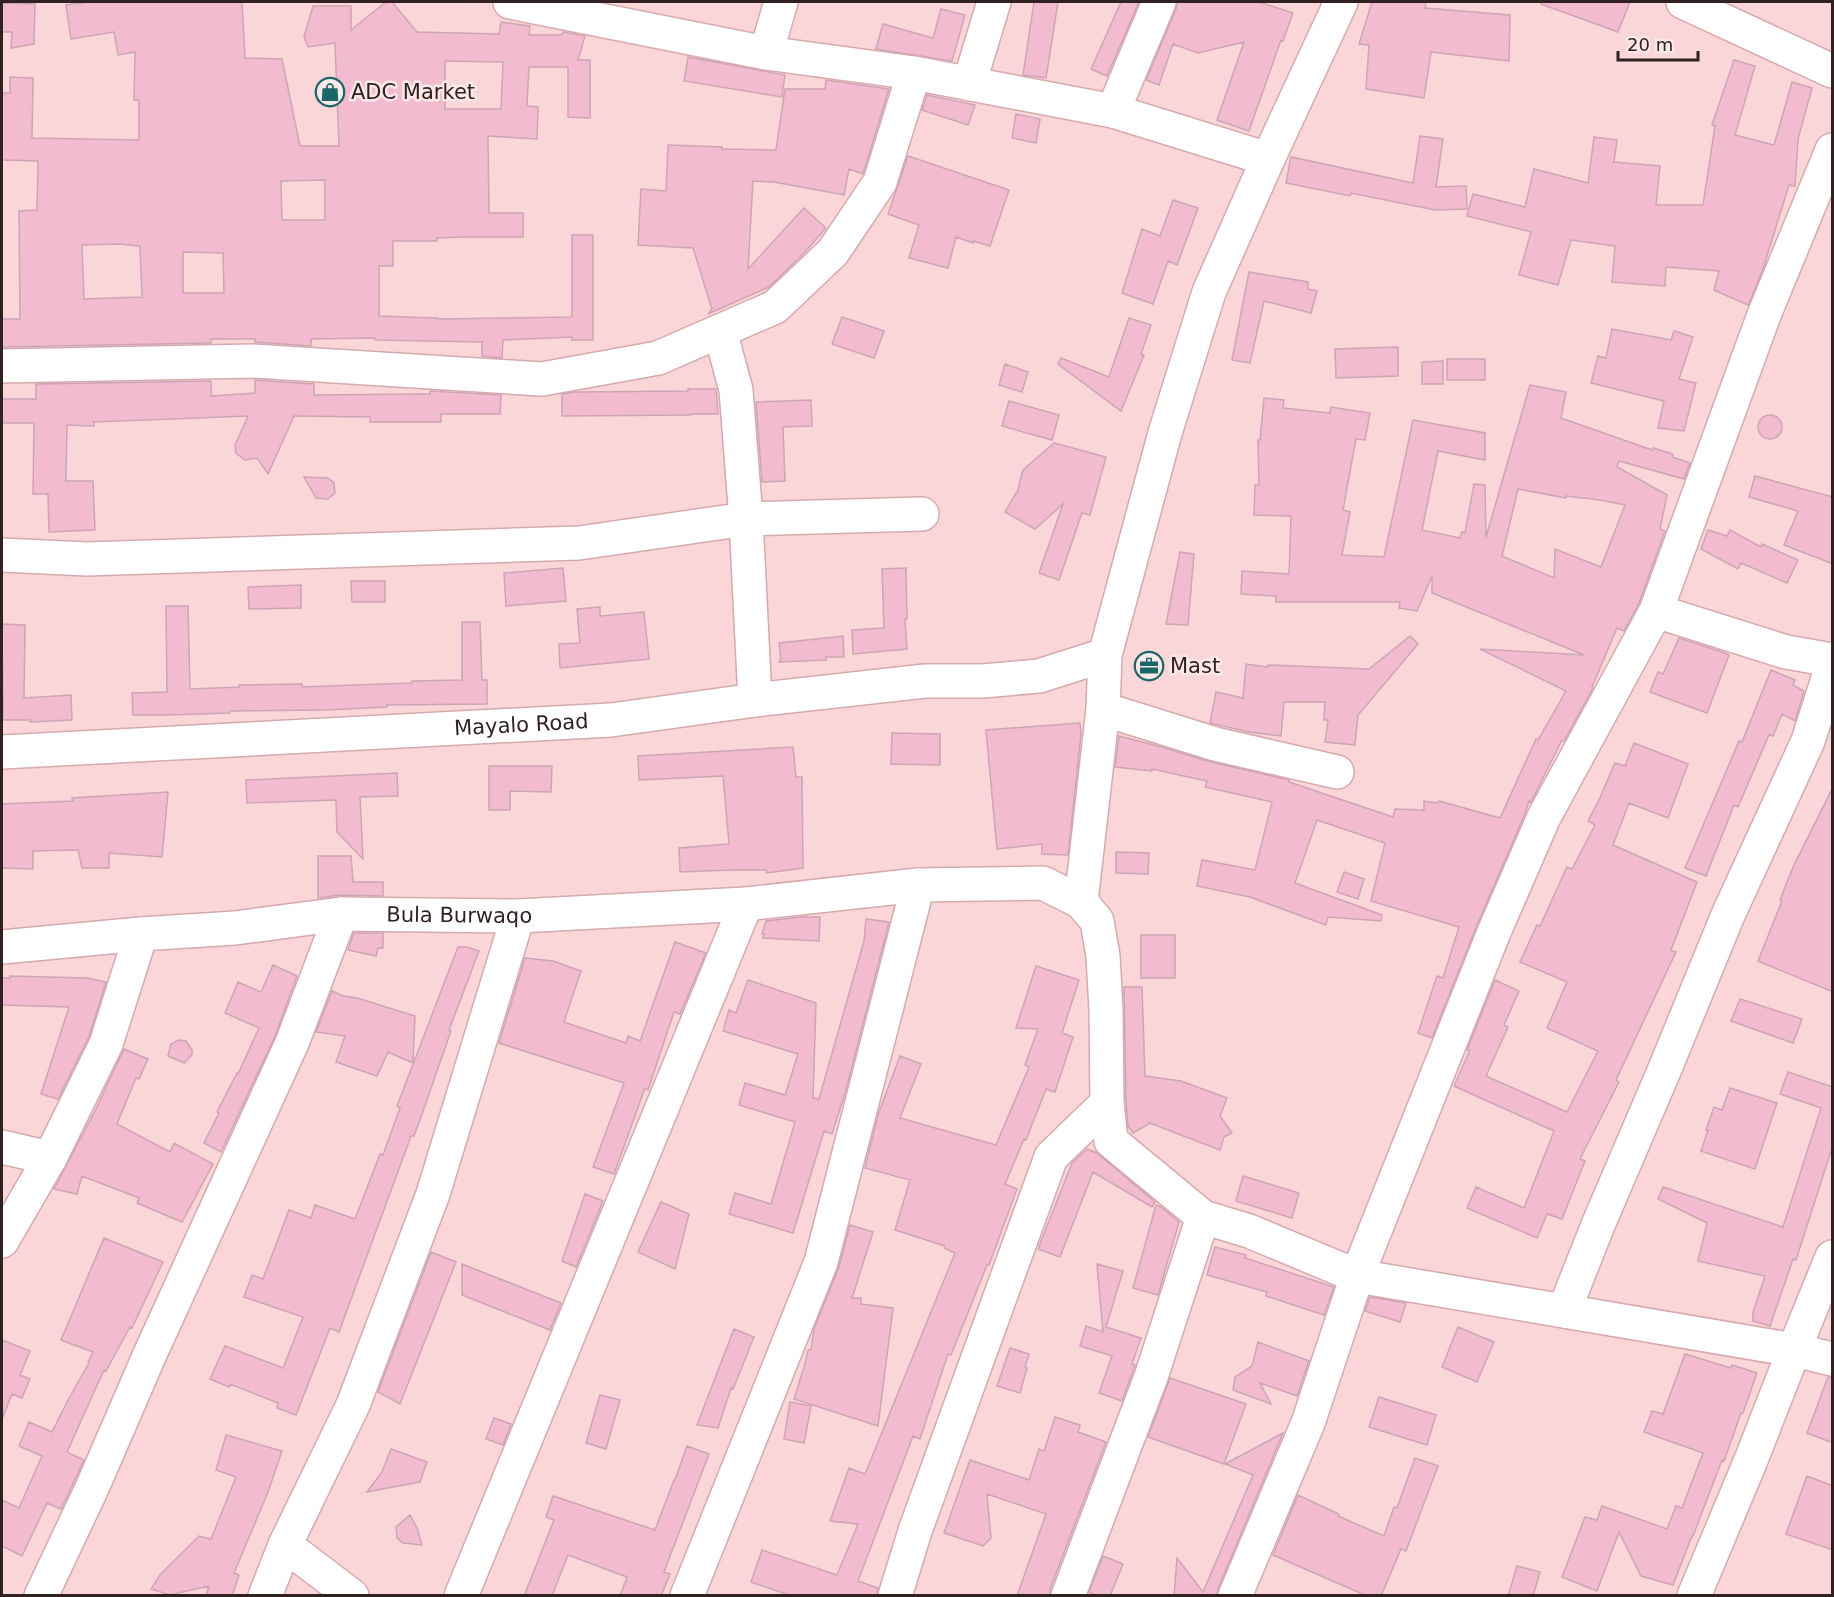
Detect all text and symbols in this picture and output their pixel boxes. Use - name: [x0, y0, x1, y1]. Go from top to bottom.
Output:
- scale bar: [1618, 24, 1698, 62]
- text: 20 m: [1627, 34, 1673, 55]
- shop icon: ADC Market: [314, 76, 346, 108]
- place label: ADC Market: [351, 80, 475, 104]
- office icon: Mast: [1133, 650, 1165, 682]
- place label: Mast: [1170, 654, 1220, 678]
- street label: Mayalo Road: [454, 709, 589, 740]
- street label: Bula Burwaqo: [386, 903, 533, 928]

